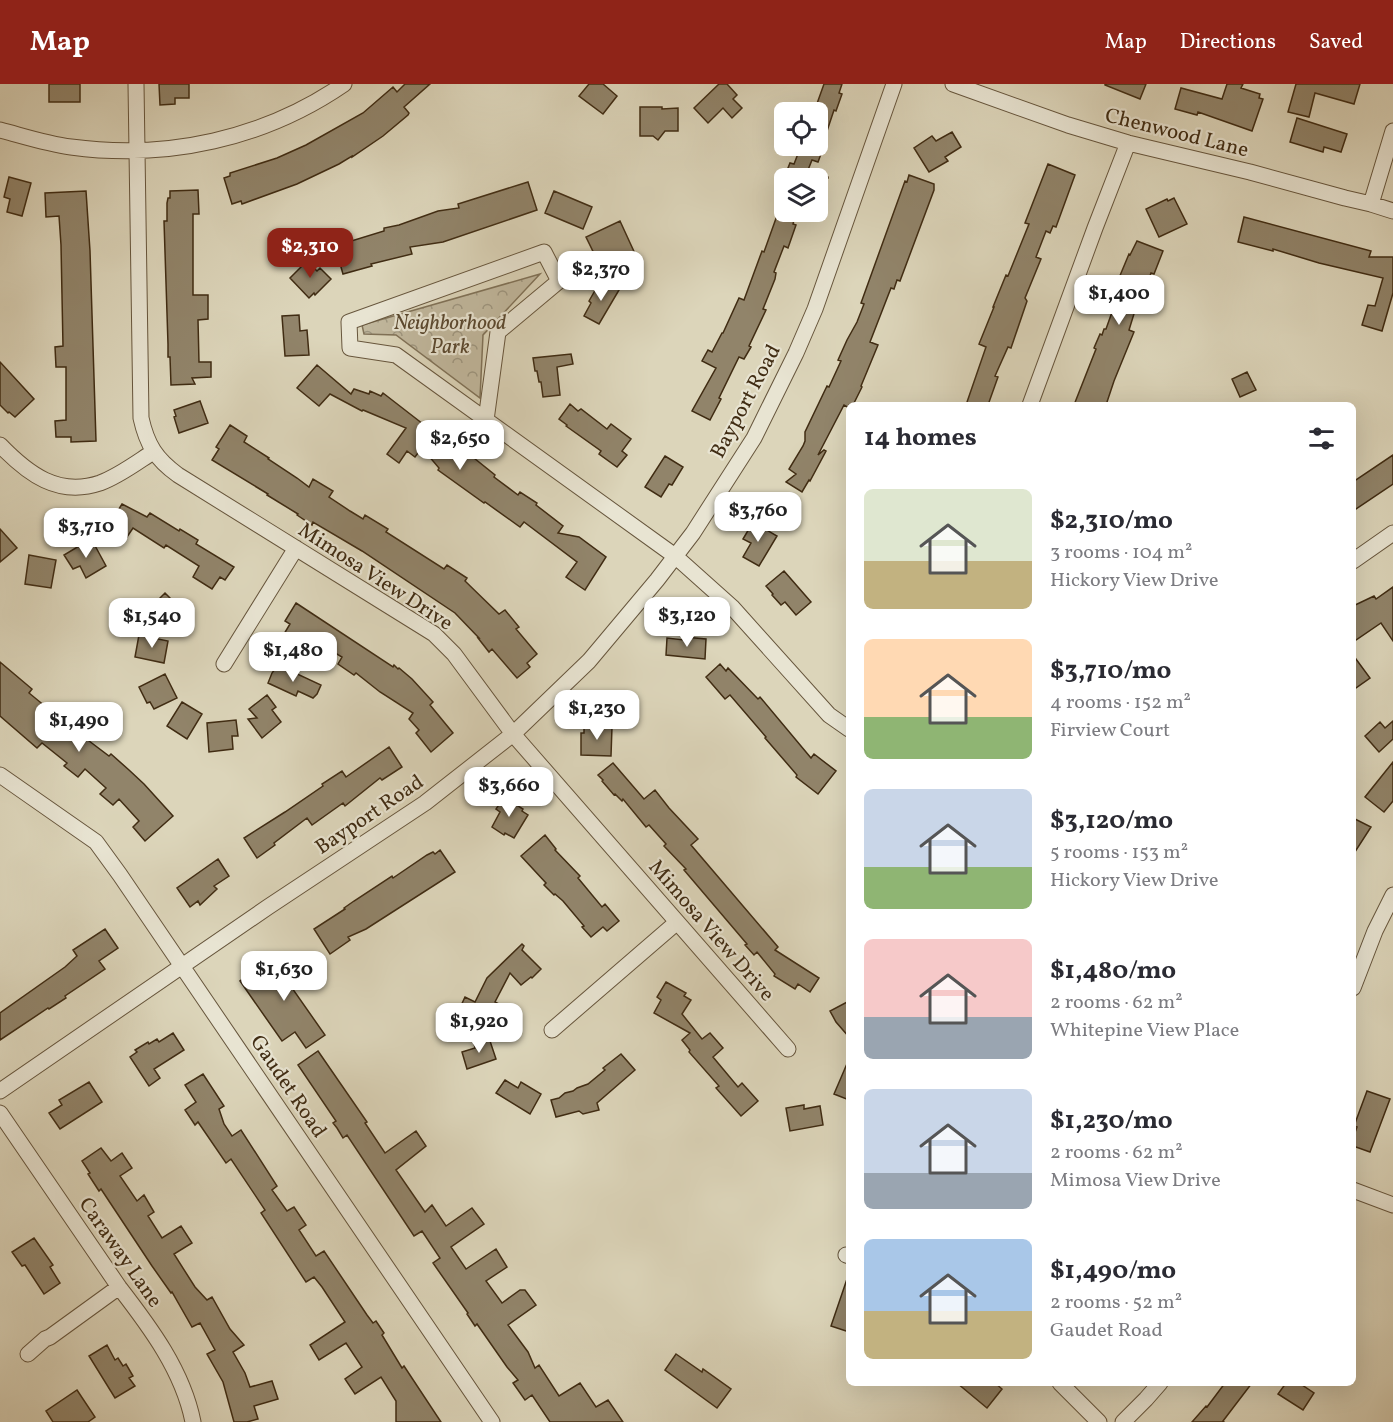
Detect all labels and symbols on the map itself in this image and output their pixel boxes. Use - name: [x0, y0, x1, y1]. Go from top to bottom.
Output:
- street label: Chenwood Lane: [1102, 102, 1252, 165]
- pin: $2,310: [261, 228, 359, 279]
- pin: $2,370: [552, 251, 650, 302]
- pin: $1,400: [1070, 275, 1168, 326]
- park label: Neighborhood Park: [394, 309, 506, 362]
- street label: Bayport Road: [704, 340, 789, 464]
- pin: $2,650: [411, 420, 509, 471]
- pin: $3,760: [709, 492, 807, 543]
- pin: $3,710: [37, 508, 135, 559]
- street label: Mimosa View Drive: [292, 516, 458, 638]
- pin: $3,120: [638, 597, 736, 648]
- pin: $1,540: [103, 598, 201, 649]
- pin: $1,480: [244, 632, 342, 683]
- pin: $1,230: [548, 690, 646, 741]
- pin: $1,490: [30, 702, 128, 753]
- pin: $3,660: [460, 767, 558, 818]
- street label: Bayport Road: [310, 768, 430, 862]
- street label: Mimosa View Drive: [641, 854, 781, 1008]
- pin: $1,630: [235, 951, 333, 1002]
- pin: $1,920: [430, 1003, 528, 1054]
- street label: Gaudet Road: [243, 1030, 333, 1144]
- street label: Caraway Lane: [71, 1192, 169, 1314]

